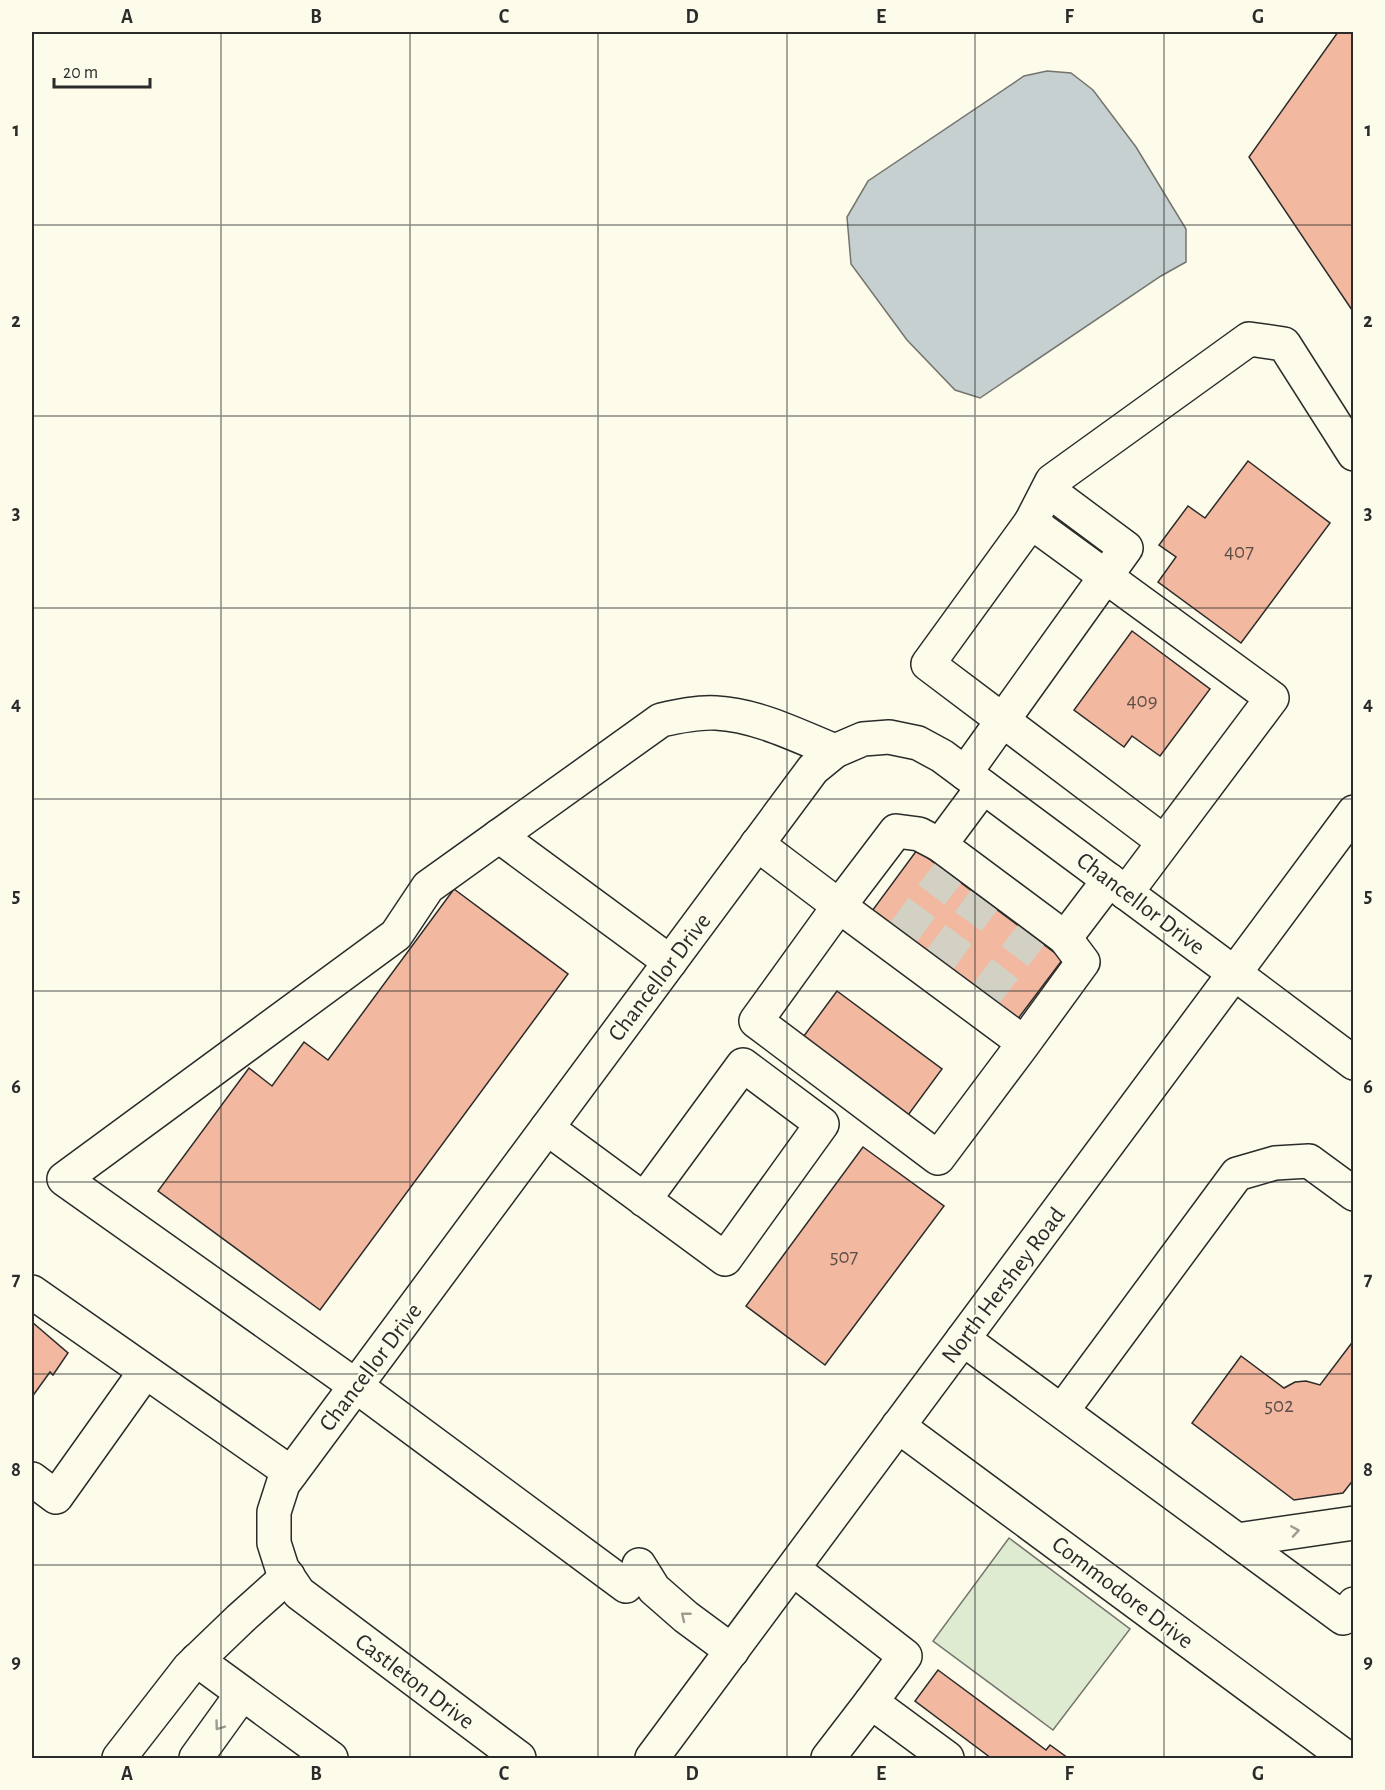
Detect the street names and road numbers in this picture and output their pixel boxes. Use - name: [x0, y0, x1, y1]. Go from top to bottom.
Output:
- street label: Chancellor Drive: [1072, 848, 1209, 960]
- street label: Chancellor Drive: [604, 909, 716, 1046]
- street label: North Hershey Road: [938, 1203, 1070, 1368]
- street label: Chancellor Drive: [315, 1299, 427, 1436]
- street label: Commodore Drive: [1047, 1532, 1198, 1654]
- street label: Castleton Drive: [350, 1629, 478, 1734]

